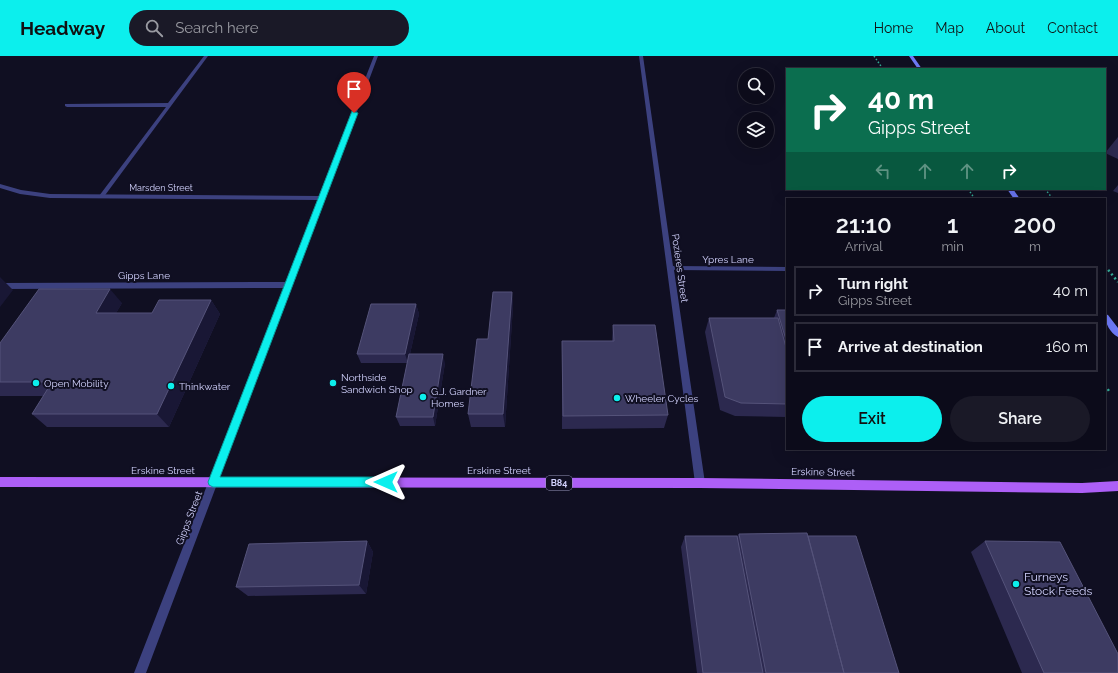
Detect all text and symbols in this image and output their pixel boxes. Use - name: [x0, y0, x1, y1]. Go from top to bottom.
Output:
- search box: [129, 10, 409, 46]
- text: Headway: [20, 17, 105, 39]
- icon: search: [143, 17, 165, 39]
- text: Search here: [175, 19, 258, 37]
- text: Home: [874, 20, 913, 36]
- text: Map: [935, 20, 964, 36]
- text: About: [986, 20, 1025, 36]
- text: Contact: [1047, 20, 1098, 36]
- map controls: [738, 68, 774, 148]
- button: search: [738, 68, 774, 104]
- pin: [337, 72, 371, 113]
- icon: arrive: [343, 78, 365, 100]
- text: 40 m: [868, 83, 934, 116]
- icon: right: [802, 84, 854, 136]
- button: layers: [738, 112, 774, 148]
- text: Gipps Street: [868, 117, 970, 138]
- icon: left: [872, 160, 894, 182]
- icon: ahead: [914, 160, 936, 182]
- icon: ahead: [956, 160, 978, 182]
- icon: right: [998, 160, 1020, 182]
- street label: Marsden Street: [129, 183, 193, 193]
- text: 21:10: [836, 210, 892, 239]
- text: 1: [947, 210, 958, 239]
- text: 200: [1014, 210, 1056, 239]
- street label: Pozieres Street: [670, 233, 690, 304]
- text: Arrival: [845, 239, 883, 254]
- text: min: [941, 239, 964, 254]
- text: m: [1029, 239, 1041, 254]
- street label: Ypres Lane: [702, 254, 754, 265]
- street label: Gipps Lane: [118, 270, 170, 281]
- text: Turn right: [838, 275, 908, 293]
- icon: right: [804, 280, 826, 302]
- text: 40 m: [1053, 282, 1088, 300]
- text: Gipps Street: [838, 293, 912, 308]
- icon: arrive: [804, 336, 826, 358]
- text: Arrive at destination: [838, 338, 983, 356]
- text: 160 m: [1046, 338, 1088, 356]
- place label: Northside Sandwich Shop: [341, 372, 413, 395]
- marker: Open Mobility: [31, 378, 41, 388]
- place label: Open Mobility: [44, 378, 109, 389]
- marker: Northside Sandwich Shop: [328, 378, 338, 388]
- marker: Thinkwater: [166, 381, 176, 391]
- place label: Thinkwater: [179, 381, 231, 392]
- place label: G.J. Gardner Homes: [431, 386, 487, 409]
- marker: G.J. Gardner Homes: [418, 392, 428, 402]
- marker: Wheeler Cycles: [612, 393, 622, 403]
- place label: Wheeler Cycles: [625, 393, 699, 404]
- button: Exit: [802, 396, 942, 442]
- button: Share: [950, 396, 1090, 442]
- position arrow: [365, 461, 407, 503]
- street label: Erskine Street: [131, 465, 196, 476]
- street label: Erskine Street: [467, 465, 532, 476]
- street label: Erskine Street: [791, 466, 856, 478]
- road number: B84: [546, 476, 572, 490]
- street label: Gipps Street: [174, 489, 205, 546]
- place label: Furneys Stock Feeds: [1024, 570, 1092, 598]
- marker: Furneys Stock Feeds: [1011, 579, 1021, 589]

